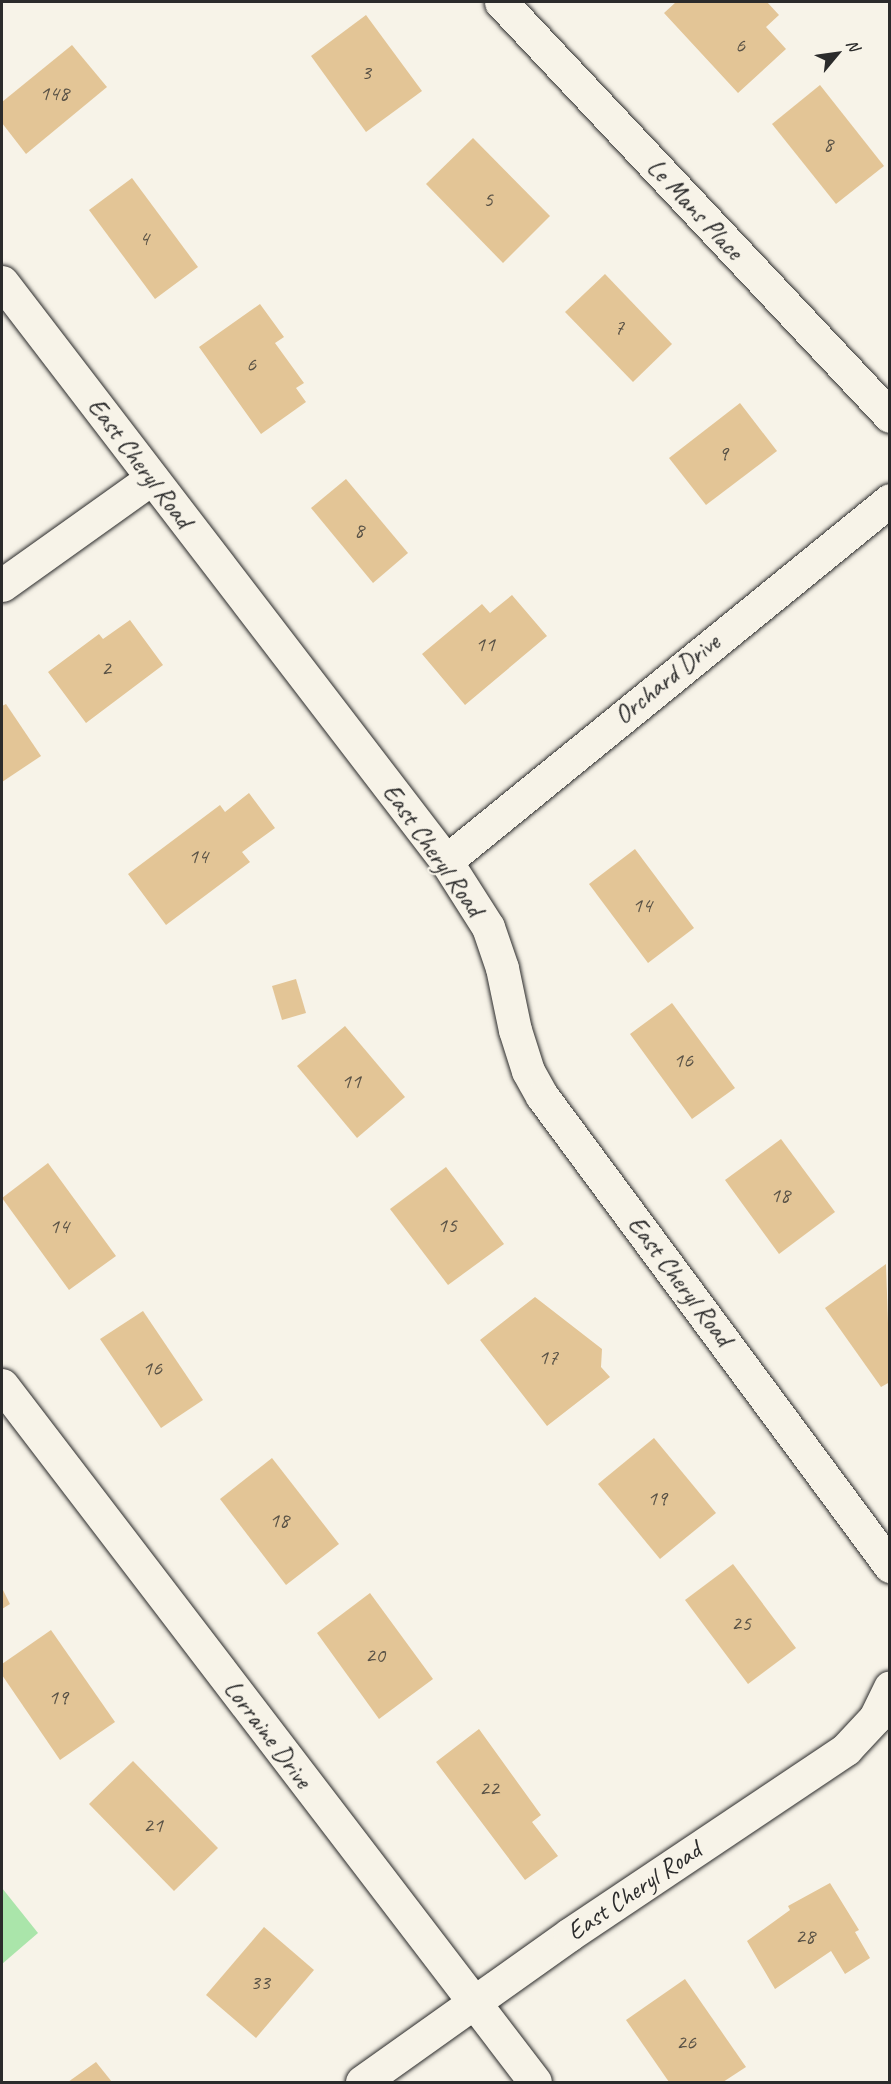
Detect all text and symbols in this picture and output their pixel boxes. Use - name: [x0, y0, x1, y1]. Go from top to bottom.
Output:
- north arrow: [807, 24, 867, 84]
- house number: 6: [735, 33, 745, 59]
- text: N: [842, 36, 864, 54]
- house number: 3: [361, 60, 371, 86]
- house number: 148: [39, 81, 69, 107]
- house number: 8: [823, 132, 833, 158]
- street label: Le Mans Place: [640, 151, 750, 267]
- house number: 5: [483, 187, 493, 213]
- house number: 4: [139, 226, 149, 252]
- house number: 7: [614, 315, 624, 341]
- house number: 6: [246, 352, 256, 378]
- street label: East Cheryl Road: [81, 392, 199, 534]
- house number: 9: [718, 441, 728, 467]
- house number: 8: [354, 518, 364, 544]
- street label: Orchard Drive: [608, 627, 726, 731]
- house number: 11: [475, 632, 495, 658]
- house number: 2: [101, 656, 111, 682]
- street label: East Cheryl Road: [376, 778, 490, 922]
- house number: 14: [188, 844, 208, 870]
- house number: 14: [632, 893, 652, 919]
- house number: 16: [673, 1048, 693, 1074]
- house number: 11: [341, 1069, 361, 1095]
- house number: 18: [770, 1183, 790, 1209]
- street label: East Cheryl Road: [621, 1210, 739, 1352]
- house number: 15: [437, 1213, 457, 1239]
- house number: 14: [49, 1214, 69, 1240]
- house number: 17: [538, 1345, 558, 1371]
- house number: 16: [142, 1356, 162, 1382]
- house number: 19: [647, 1486, 667, 1512]
- house number: 18: [269, 1508, 289, 1534]
- house number: 25: [731, 1611, 751, 1637]
- house number: 20: [365, 1643, 385, 1669]
- street label: Lorraine Drive: [217, 1674, 319, 1794]
- house number: 19: [48, 1685, 68, 1711]
- house number: 22: [479, 1776, 499, 1802]
- house number: 21: [143, 1813, 163, 1839]
- street label: East Cheryl Road: [561, 1835, 707, 1947]
- house number: 28: [795, 1924, 815, 1950]
- house number: 33: [250, 1970, 270, 1996]
- house number: 26: [676, 2030, 696, 2056]

